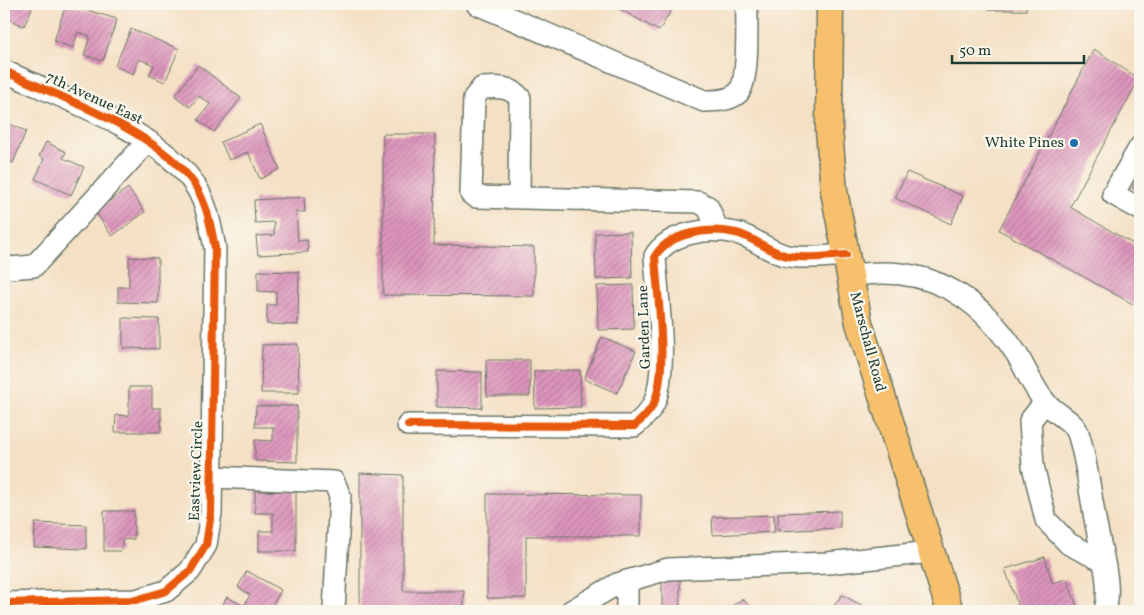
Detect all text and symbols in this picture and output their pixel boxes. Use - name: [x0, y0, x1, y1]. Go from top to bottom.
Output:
- scale bar: [952, 32, 1084, 64]
- text: 50 m: [959, 41, 991, 62]
- street label: 7th Avenue East: [42, 67, 146, 131]
- place label: White Pines: [985, 133, 1064, 154]
- marker: White Pines: [1068, 137, 1080, 149]
- street label: Garden Lane: [633, 285, 657, 369]
- street label: Marschall Road: [844, 290, 890, 394]
- street label: Eastview Circle: [185, 421, 209, 521]

